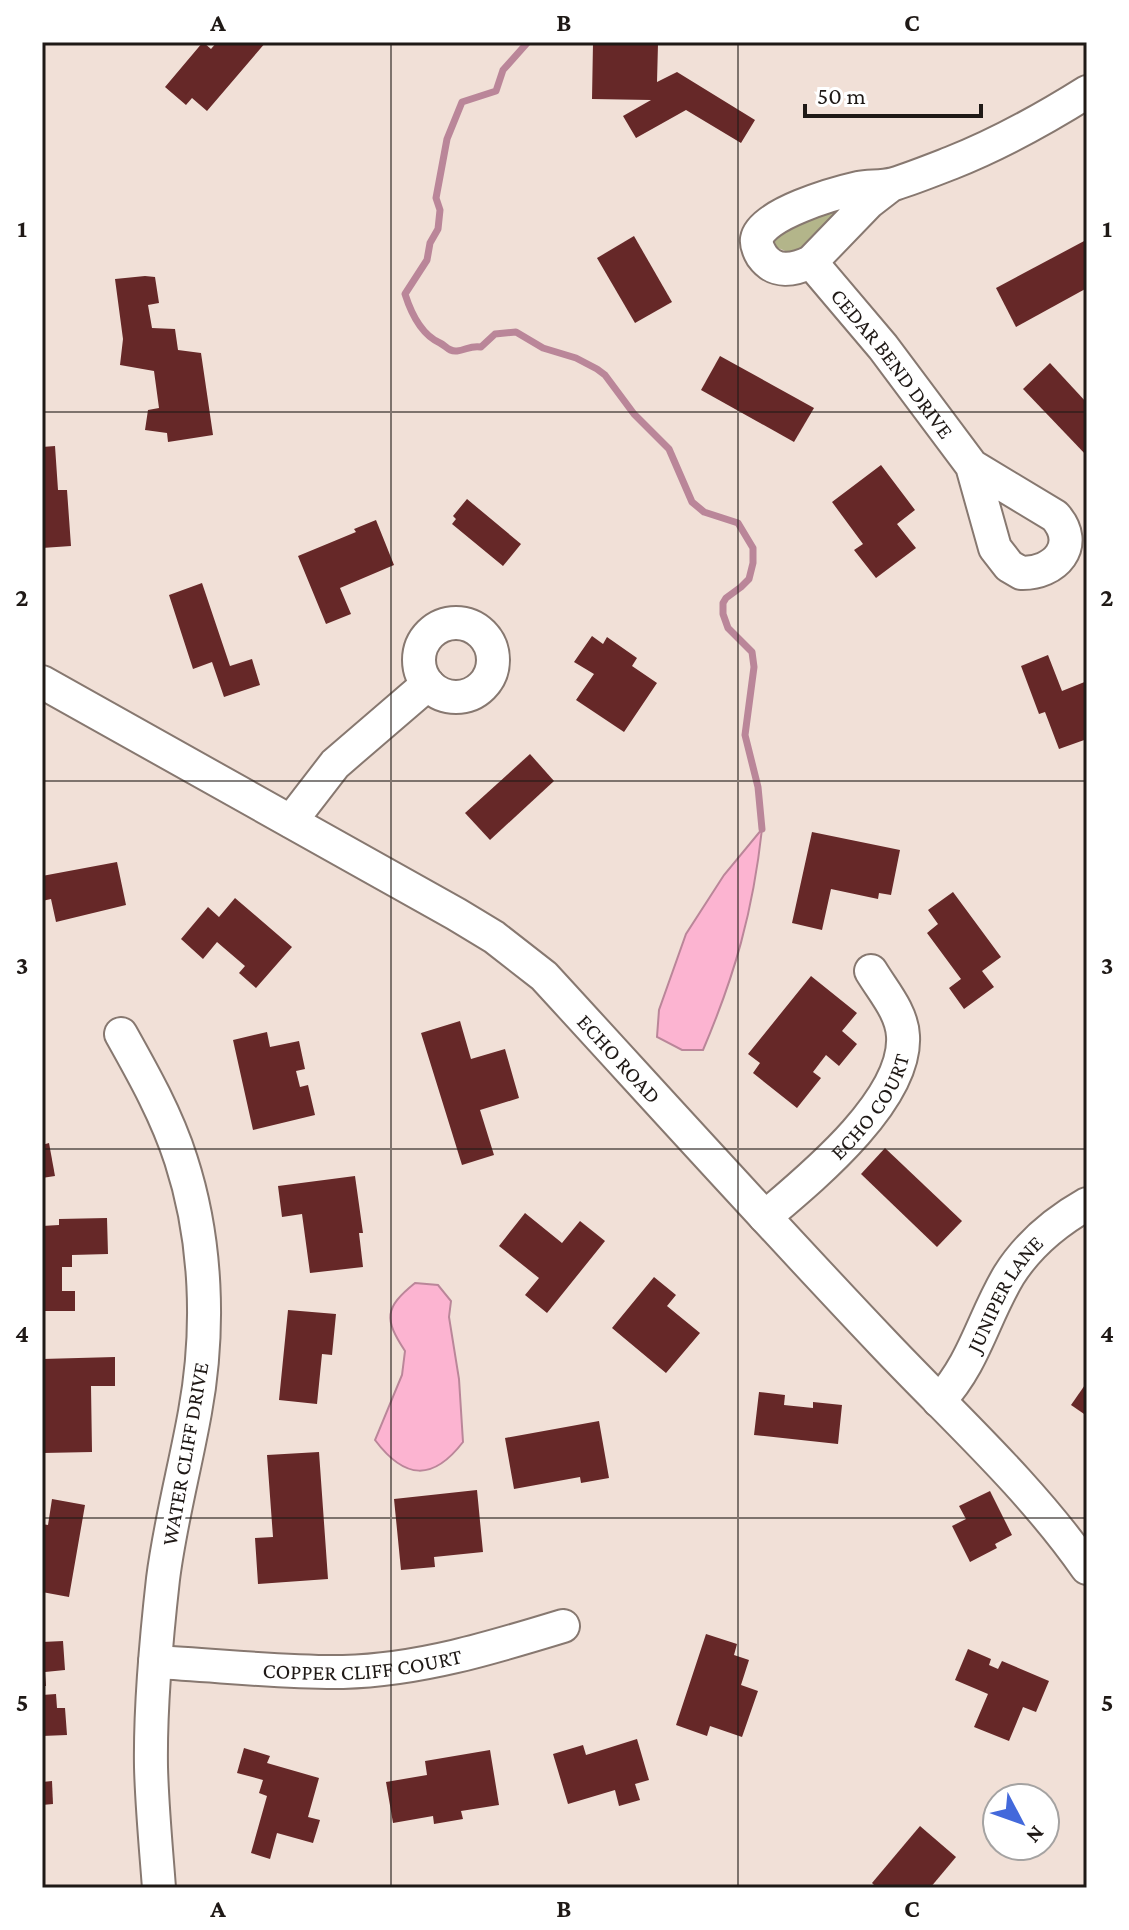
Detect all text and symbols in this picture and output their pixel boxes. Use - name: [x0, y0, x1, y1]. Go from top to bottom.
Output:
- text: A: [209, 8, 226, 37]
- text: B: [556, 8, 572, 37]
- text: C: [904, 8, 920, 37]
- scale bar: [805, 68, 981, 118]
- text: 50 m: [817, 82, 866, 109]
- text: 1: [17, 214, 27, 243]
- text: 1: [1102, 214, 1112, 243]
- street label: CEDAR BEND DRIVE: [826, 283, 959, 443]
- text: 2: [15, 583, 29, 612]
- text: 2: [1100, 583, 1114, 612]
- text: 3: [16, 951, 28, 980]
- text: 3: [1101, 951, 1113, 980]
- street label: ECHO ROAD: [572, 1009, 666, 1108]
- street label: ECHO COURT: [825, 1051, 914, 1165]
- street label: JUNIPER LANE: [960, 1230, 1048, 1358]
- text: 4: [15, 1319, 29, 1348]
- text: 4: [1100, 1319, 1114, 1348]
- street label: WATER CLIFF DRIVE: [157, 1360, 213, 1548]
- street label: COPPER CLIFF COURT: [262, 1643, 464, 1685]
- text: 5: [16, 1688, 28, 1717]
- text: 5: [1101, 1688, 1113, 1717]
- north arrow: [981, 1782, 1061, 1862]
- text: N: [1021, 1821, 1050, 1849]
- text: A: [209, 1894, 226, 1923]
- text: B: [556, 1894, 572, 1923]
- text: C: [904, 1894, 920, 1923]

